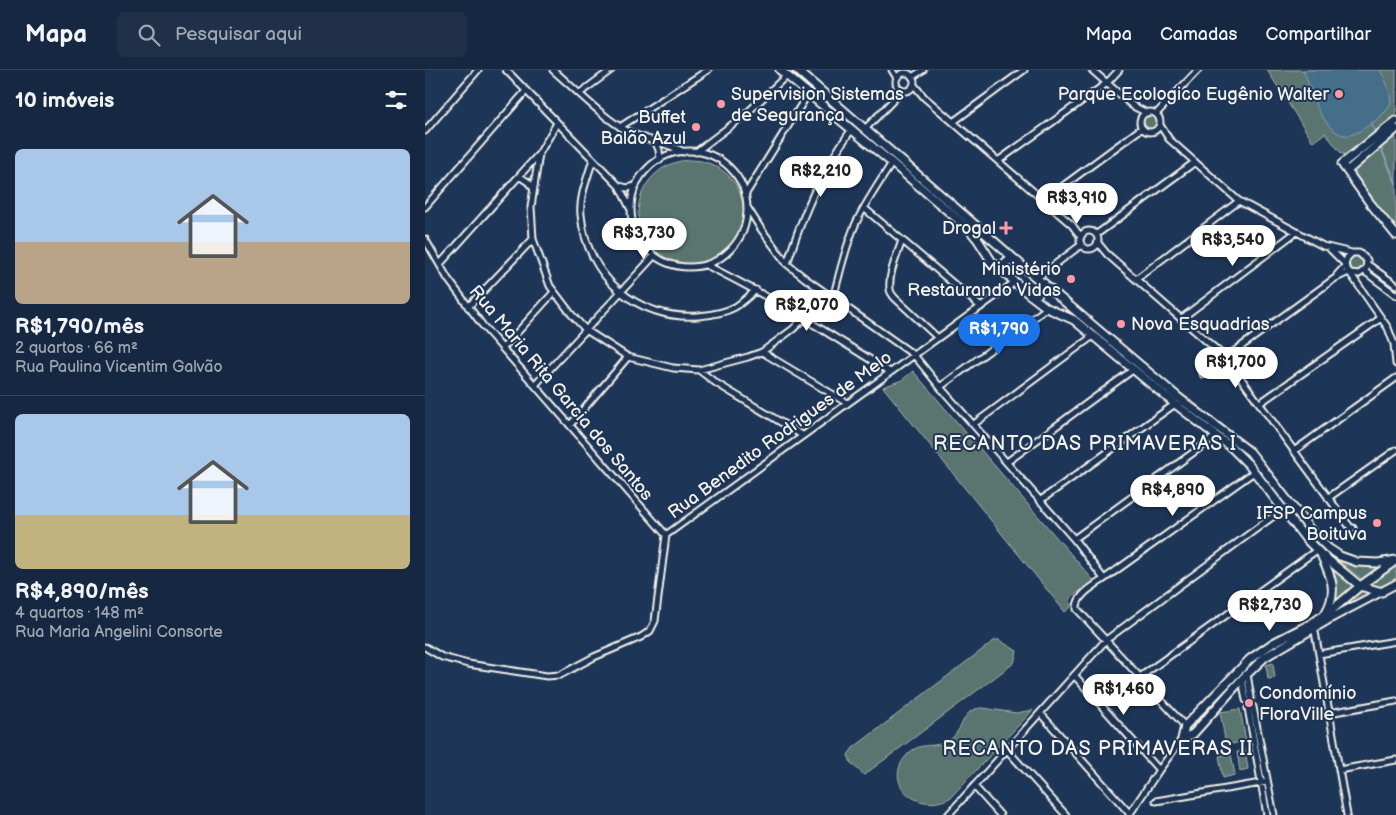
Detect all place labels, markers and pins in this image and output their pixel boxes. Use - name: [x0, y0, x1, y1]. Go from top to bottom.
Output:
- place label: Supervision Sistemas de Segurança: [731, 84, 904, 126]
- place label: Parque Ecologico Eugênio Walter: [1058, 84, 1329, 105]
- marker: Parque Ecologico Eugênio Walter: [1333, 88, 1345, 100]
- marker: Supervision Sistemas de Segurança: [715, 98, 727, 110]
- place label: Buffet Balão Azul: [601, 107, 686, 149]
- marker: Buffet Balão Azul: [690, 121, 702, 133]
- pin: R$2,210: [775, 156, 867, 198]
- pin: R$3,910: [1031, 182, 1123, 225]
- pin: R$3,730: [598, 218, 690, 260]
- place label: Drogal: [942, 218, 996, 239]
- marker: Drogal: [1000, 222, 1012, 234]
- pin: R$3,540: [1187, 224, 1279, 267]
- place label: Ministério Restaurando Vidas: [907, 259, 1061, 301]
- marker: Ministério Restaurando Vidas: [1065, 273, 1077, 285]
- pin: R$2,070: [761, 290, 853, 332]
- pin: R$1,790: [953, 314, 1045, 356]
- place label: Nova Esquadrias: [1131, 314, 1270, 335]
- marker: Nova Esquadrias: [1115, 318, 1127, 330]
- pin: R$1,700: [1190, 346, 1282, 389]
- pin: R$4,890: [1127, 474, 1219, 517]
- place label: IFSP Campus Boituva: [1257, 503, 1367, 545]
- marker: IFSP Campus Boituva: [1371, 517, 1383, 529]
- pin: R$2,730: [1224, 590, 1316, 632]
- pin: R$1,460: [1078, 674, 1170, 716]
- place label: Condomínio FloraVille: [1259, 683, 1356, 725]
- marker: Condomínio FloraVille: [1243, 697, 1255, 709]

